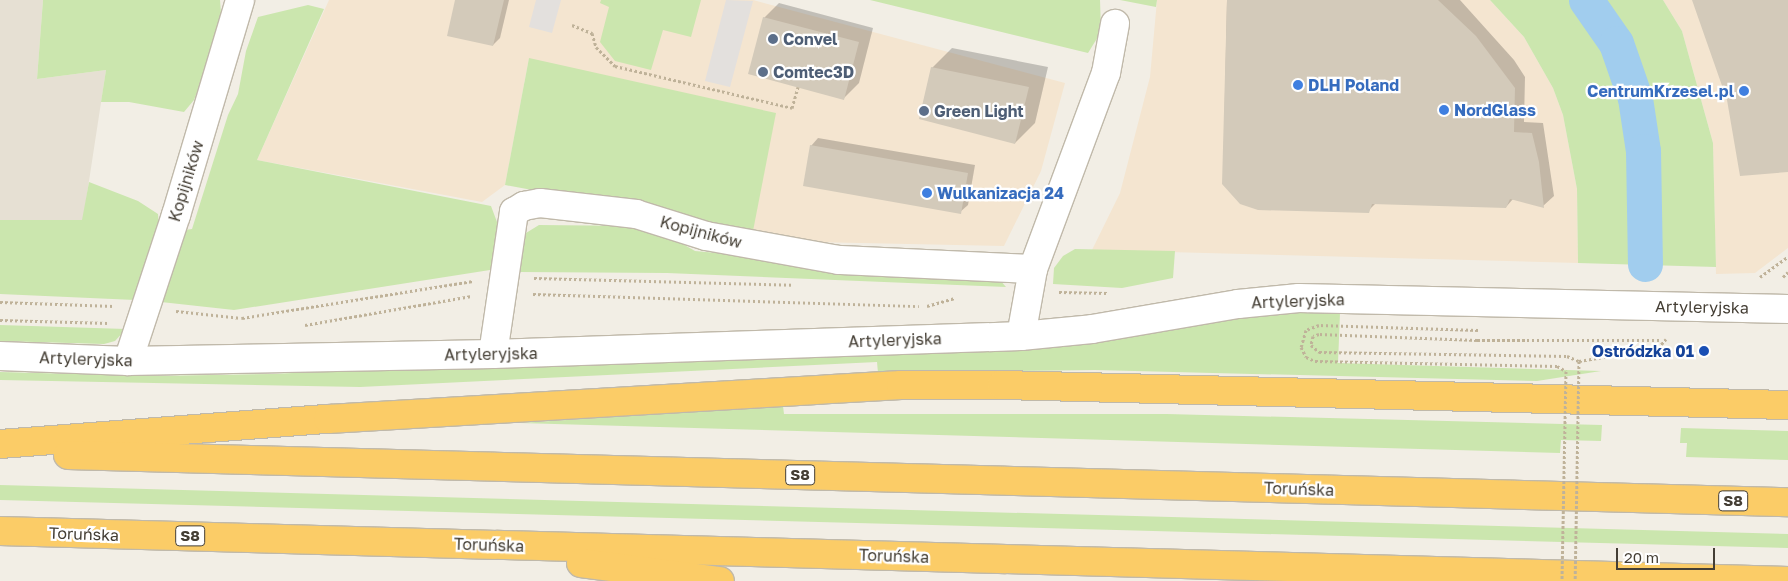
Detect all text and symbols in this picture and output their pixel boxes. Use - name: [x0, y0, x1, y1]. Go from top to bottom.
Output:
- place label: Convel: [783, 29, 837, 49]
- marker: Convel: [767, 33, 779, 45]
- place label: Comtec3D: [773, 62, 854, 82]
- marker: Comtec3D: [757, 66, 769, 78]
- place label: DLH Poland: [1308, 75, 1399, 95]
- marker: DLH Poland: [1292, 79, 1304, 91]
- place label: CentrumKrzesel.pl: [1587, 81, 1734, 101]
- marker: CentrumKrzesel.pl: [1738, 85, 1750, 97]
- place label: NordGlass: [1454, 100, 1536, 120]
- place label: Green Light: [934, 101, 1024, 121]
- marker: NordGlass: [1438, 104, 1450, 116]
- marker: Green Light: [918, 105, 930, 117]
- street label: Kopijników: [165, 138, 207, 224]
- place label: Wulkanizacja 24: [937, 183, 1064, 203]
- marker: Wulkanizacja 24: [921, 187, 933, 199]
- street label: Kopijników: [658, 212, 744, 252]
- street label: Artyleryjska: [1251, 290, 1345, 312]
- street label: Artyleryjska: [1655, 297, 1749, 317]
- street label: Artyleryjska: [848, 329, 942, 351]
- place label: Ostródzka 01: [1592, 341, 1694, 361]
- street label: Artyleryjska: [444, 344, 538, 364]
- marker: Ostródzka 01: [1698, 345, 1710, 357]
- street label: Artyleryjska: [39, 348, 133, 370]
- road number: S8: [785, 462, 815, 488]
- street label: Toruńska: [1264, 478, 1334, 500]
- road number: S8: [1718, 488, 1748, 514]
- street label: Toruńska: [49, 523, 119, 545]
- road number: S8: [175, 524, 205, 548]
- street label: Toruńska: [454, 534, 524, 556]
- scale bar: [1618, 538, 1717, 570]
- street label: Toruńska: [859, 545, 929, 567]
- text: 20 m: [1624, 548, 1659, 566]

